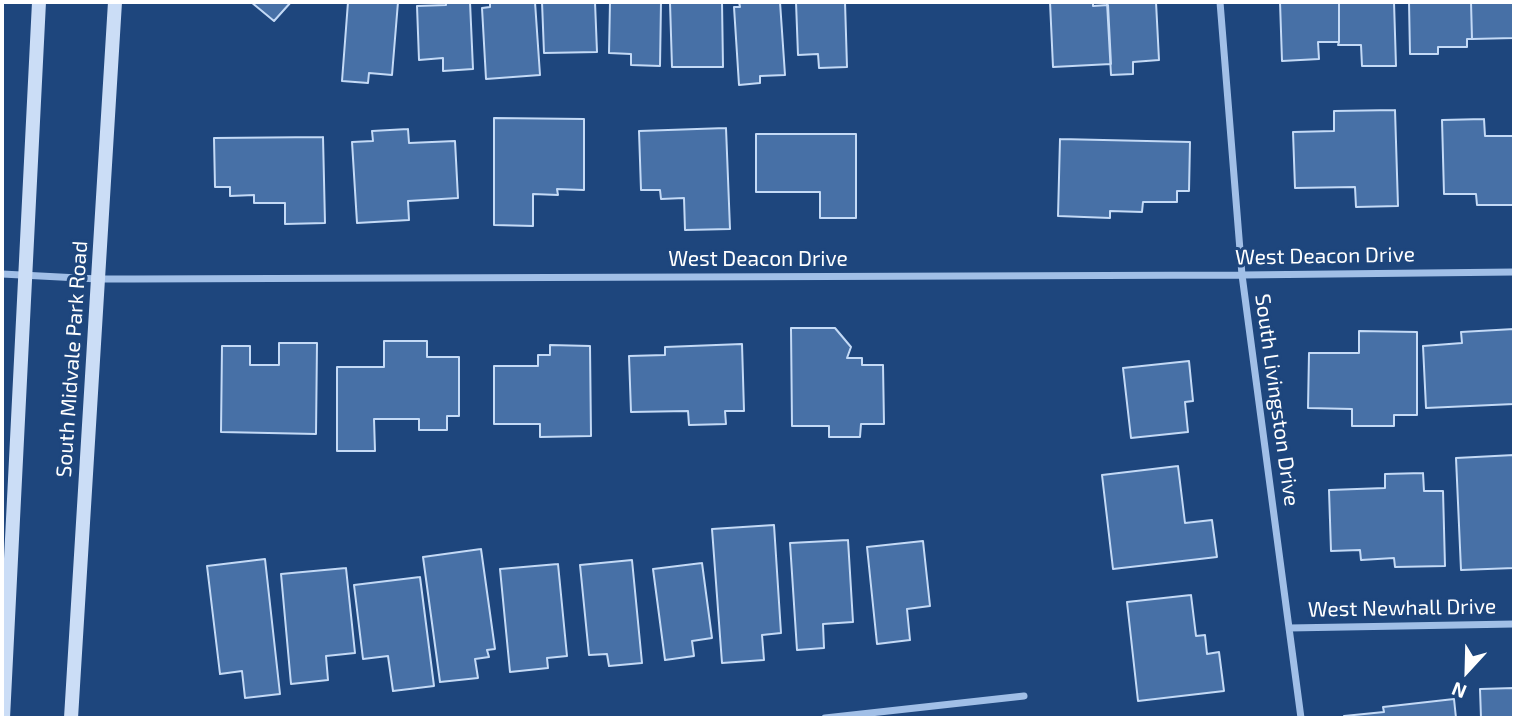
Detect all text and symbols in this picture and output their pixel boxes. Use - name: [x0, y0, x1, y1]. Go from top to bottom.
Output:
- street label: South Midvale Park Road: [51, 240, 93, 478]
- street label: West Deacon Drive: [1235, 242, 1415, 270]
- street label: West Deacon Drive: [668, 246, 848, 272]
- street label: South Livingston Drive: [1250, 292, 1304, 508]
- street label: West Newhall Drive: [1308, 594, 1496, 622]
- north arrow: [1432, 636, 1502, 706]
- text: N: [1448, 678, 1470, 704]

